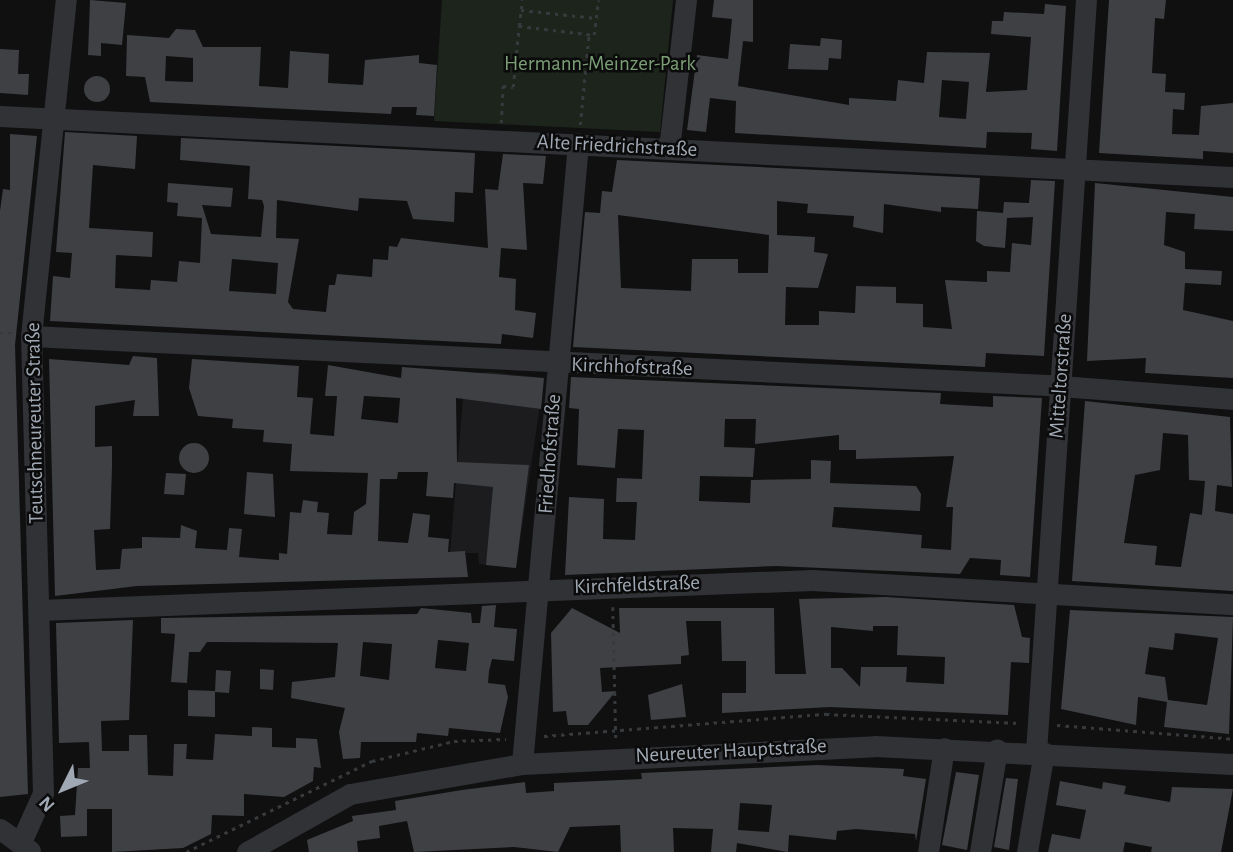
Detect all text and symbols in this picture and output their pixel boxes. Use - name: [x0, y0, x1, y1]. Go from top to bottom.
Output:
- park label: Hermann-Meinzer-Park: [504, 51, 696, 77]
- street label: Alte Friedrichstraße: [536, 129, 698, 163]
- street label: Mitteltorstraße: [1044, 313, 1078, 439]
- street label: Teutschneureuter Straße: [21, 322, 49, 524]
- street label: Kirchhofstraße: [571, 352, 693, 382]
- street label: Friedhofstraße: [533, 393, 567, 515]
- street label: Kirchfeldstraße: [574, 570, 700, 600]
- street label: Neureuter Hauptstraße: [635, 733, 827, 769]
- north arrow: [28, 754, 98, 824]
- text: N: [36, 792, 59, 815]

